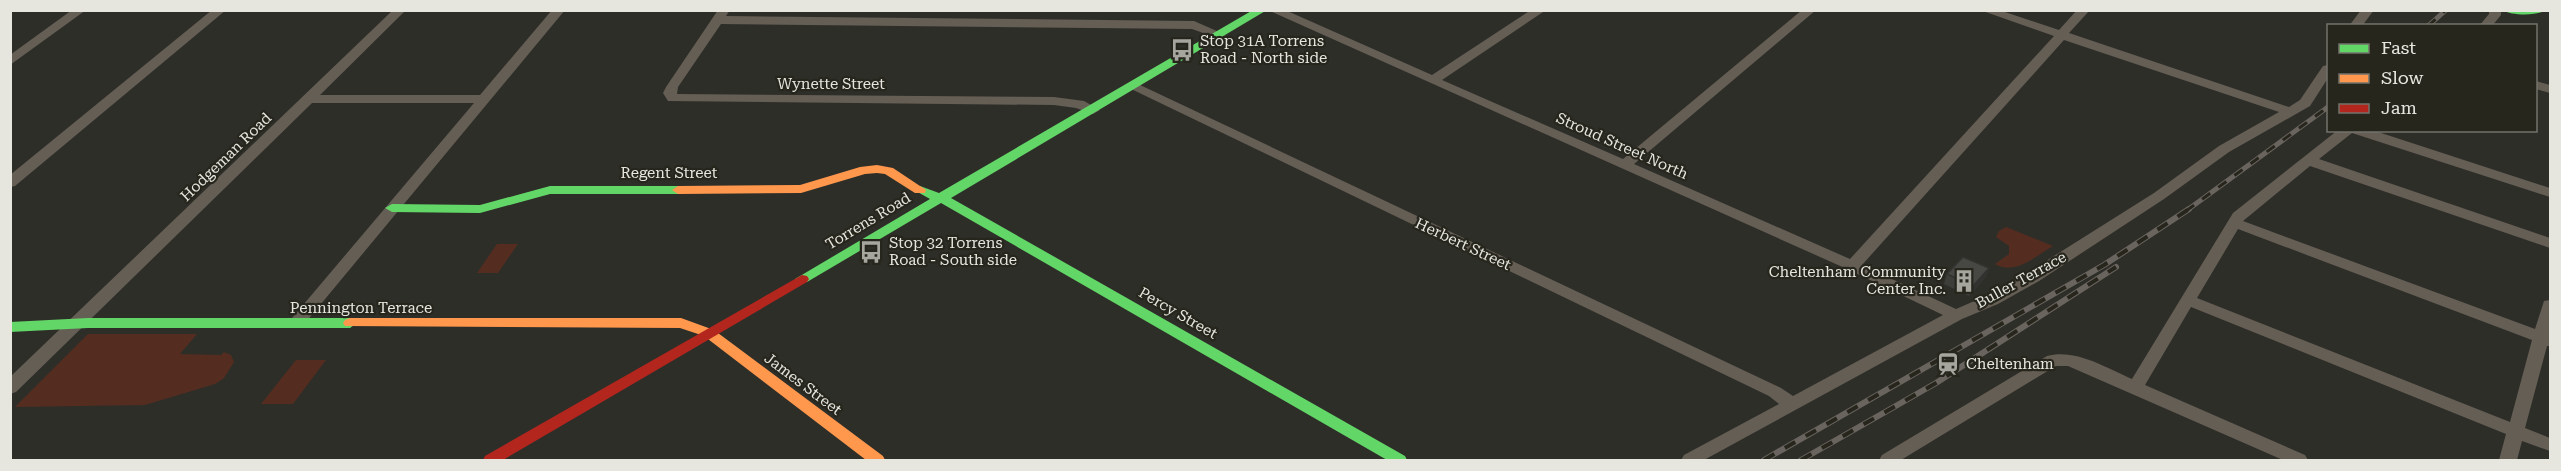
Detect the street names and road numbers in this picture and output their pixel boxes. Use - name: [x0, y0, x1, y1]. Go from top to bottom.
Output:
- street label: Wynette Street: [777, 75, 885, 93]
- street label: Hodgeman Road: [177, 109, 276, 205]
- street label: Stroud Street North: [1553, 109, 1691, 183]
- street label: Regent Street: [621, 164, 718, 182]
- street label: Torrens Road: [822, 188, 914, 253]
- street label: Herbert Street: [1412, 214, 1514, 274]
- street label: Buller Terrace: [1973, 248, 2069, 312]
- street label: Percy Street: [1136, 283, 1221, 343]
- street label: Pennington Terrace: [290, 299, 432, 317]
- street label: James Street: [761, 349, 846, 419]

